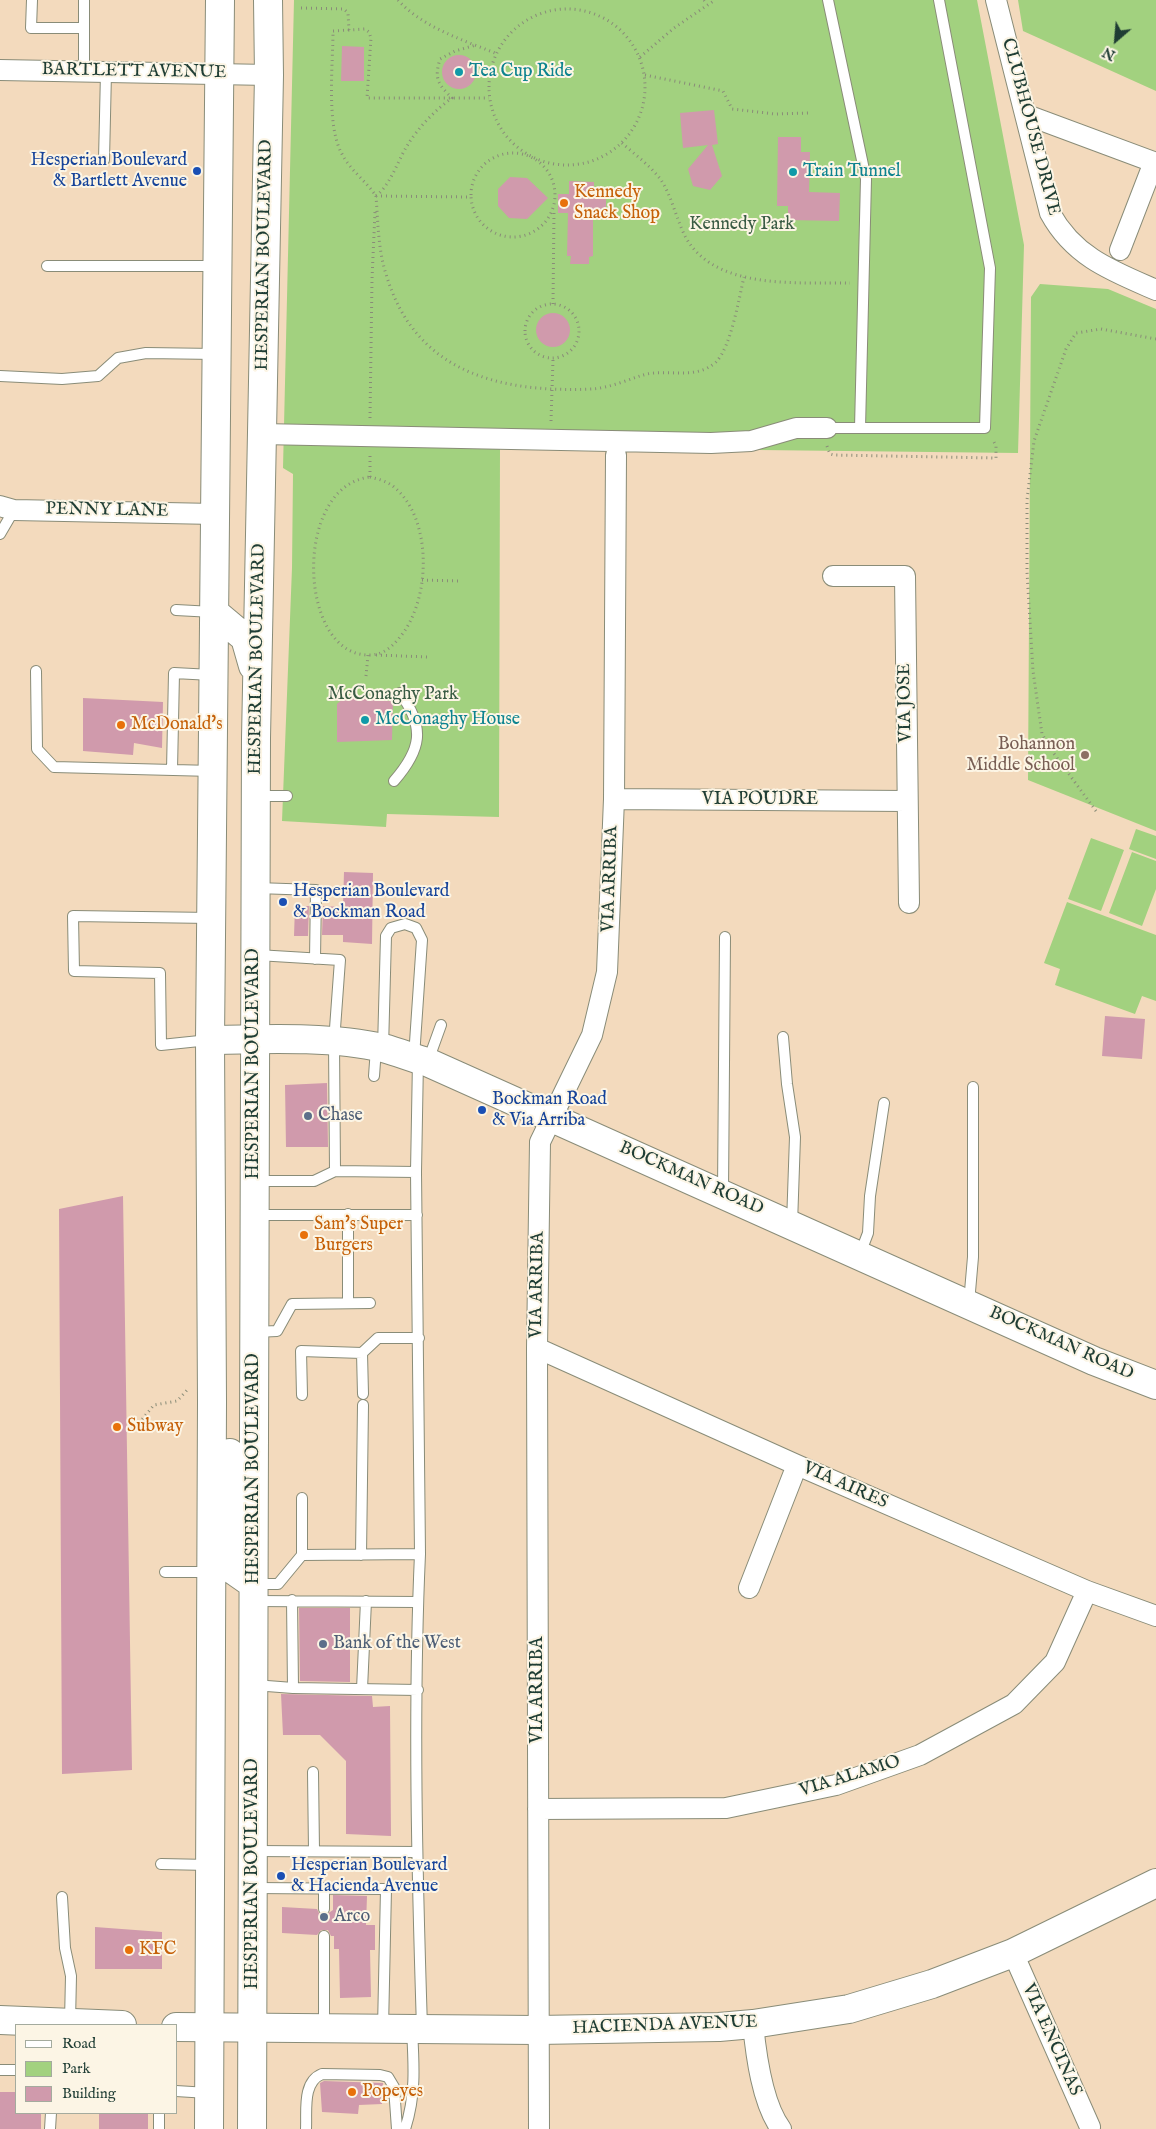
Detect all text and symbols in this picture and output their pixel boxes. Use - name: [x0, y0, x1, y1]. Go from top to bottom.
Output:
- north arrow: [1091, 15, 1141, 65]
- street label: CLUBHOUSE DRIVE: [996, 36, 1064, 218]
- text: N: [1100, 43, 1119, 64]
- street label: BARTLETT AVENUE: [41, 60, 227, 84]
- place label: Tea Cup Ride: [469, 61, 573, 83]
- marker: Tea Cup Ride: [453, 66, 465, 78]
- street label: HESPERIAN BOULEVARD: [252, 139, 278, 371]
- place label: Hesperian Boulevard & Bartlett Avenue: [31, 150, 187, 192]
- place label: Train Tunnel: [803, 161, 901, 183]
- marker: Hesperian Boulevard & Bartlett Avenue: [191, 165, 203, 177]
- marker: Train Tunnel: [787, 166, 799, 178]
- place label: Kennedy Snack Shop: [574, 182, 660, 224]
- marker: Kennedy Snack Shop: [558, 197, 570, 209]
- park label: Kennedy Park: [689, 214, 795, 236]
- street label: PENNY LANE: [45, 499, 169, 523]
- street label: HESPERIAN BOULEVARD: [245, 543, 271, 775]
- street label: VIA JOSE: [895, 663, 917, 743]
- park label: McConaghy Park: [328, 684, 458, 706]
- place label: McConaghy House: [375, 709, 520, 731]
- place label: McDonald's: [131, 714, 223, 736]
- marker: McConaghy House: [359, 714, 371, 726]
- marker: McDonald's: [115, 719, 127, 731]
- place label: Bohannon Middle School: [966, 734, 1075, 776]
- marker: Bohannon Middle School: [1079, 749, 1091, 761]
- street label: VIA POUDRE: [702, 789, 818, 811]
- street label: VIA ARRIBA: [598, 825, 624, 933]
- place label: Hesperian Boulevard & Bockman Road: [293, 881, 449, 924]
- marker: Hesperian Boulevard & Bockman Road: [277, 896, 289, 908]
- street label: HESPERIAN BOULEVARD: [243, 948, 265, 1180]
- place label: Bockman Road & Via Arriba: [492, 1089, 607, 1132]
- marker: Bockman Road & Via Arriba: [476, 1104, 488, 1116]
- place label: Chase: [318, 1105, 363, 1127]
- marker: Chase: [302, 1110, 314, 1122]
- street label: BOCKMAN ROAD: [615, 1137, 767, 1221]
- place label: Sam's Super Burgers: [314, 1214, 403, 1256]
- marker: Sam's Super Burgers: [298, 1229, 310, 1241]
- street label: VIA ARRIBA: [526, 1231, 550, 1339]
- street label: BOCKMAN ROAD: [985, 1302, 1137, 1386]
- street label: HESPERIAN BOULEVARD: [243, 1353, 265, 1585]
- place label: Subway: [127, 1416, 183, 1438]
- marker: Subway: [111, 1421, 123, 1433]
- street label: VIA AIRES: [799, 1458, 891, 1514]
- place label: Bank of the West: [333, 1633, 461, 1655]
- street label: VIA ARRIBA: [527, 1637, 549, 1743]
- marker: Bank of the West: [317, 1638, 329, 1650]
- street label: VIA ALAMO: [797, 1751, 903, 1803]
- street label: HESPERIAN BOULEVARD: [242, 1758, 264, 1990]
- place label: Hesperian Boulevard & Hacienda Avenue: [291, 1855, 447, 1898]
- marker: Hesperian Boulevard & Hacienda Avenue: [275, 1870, 287, 1882]
- place label: Arco: [334, 1906, 370, 1928]
- marker: Arco: [318, 1911, 330, 1923]
- place label: KFC: [139, 1939, 176, 1961]
- marker: KFC: [123, 1944, 135, 1956]
- street label: VIA ENCINAS: [1017, 1980, 1085, 2100]
- street label: HACIENDA AVENUE: [572, 2012, 758, 2040]
- legend: [15, 2024, 178, 2114]
- text: Road: [62, 2034, 96, 2053]
- text: Park: [62, 2059, 91, 2078]
- place label: Popeyes: [362, 2081, 423, 2103]
- text: Building: [62, 2084, 116, 2103]
- marker: Popeyes: [346, 2086, 358, 2098]

